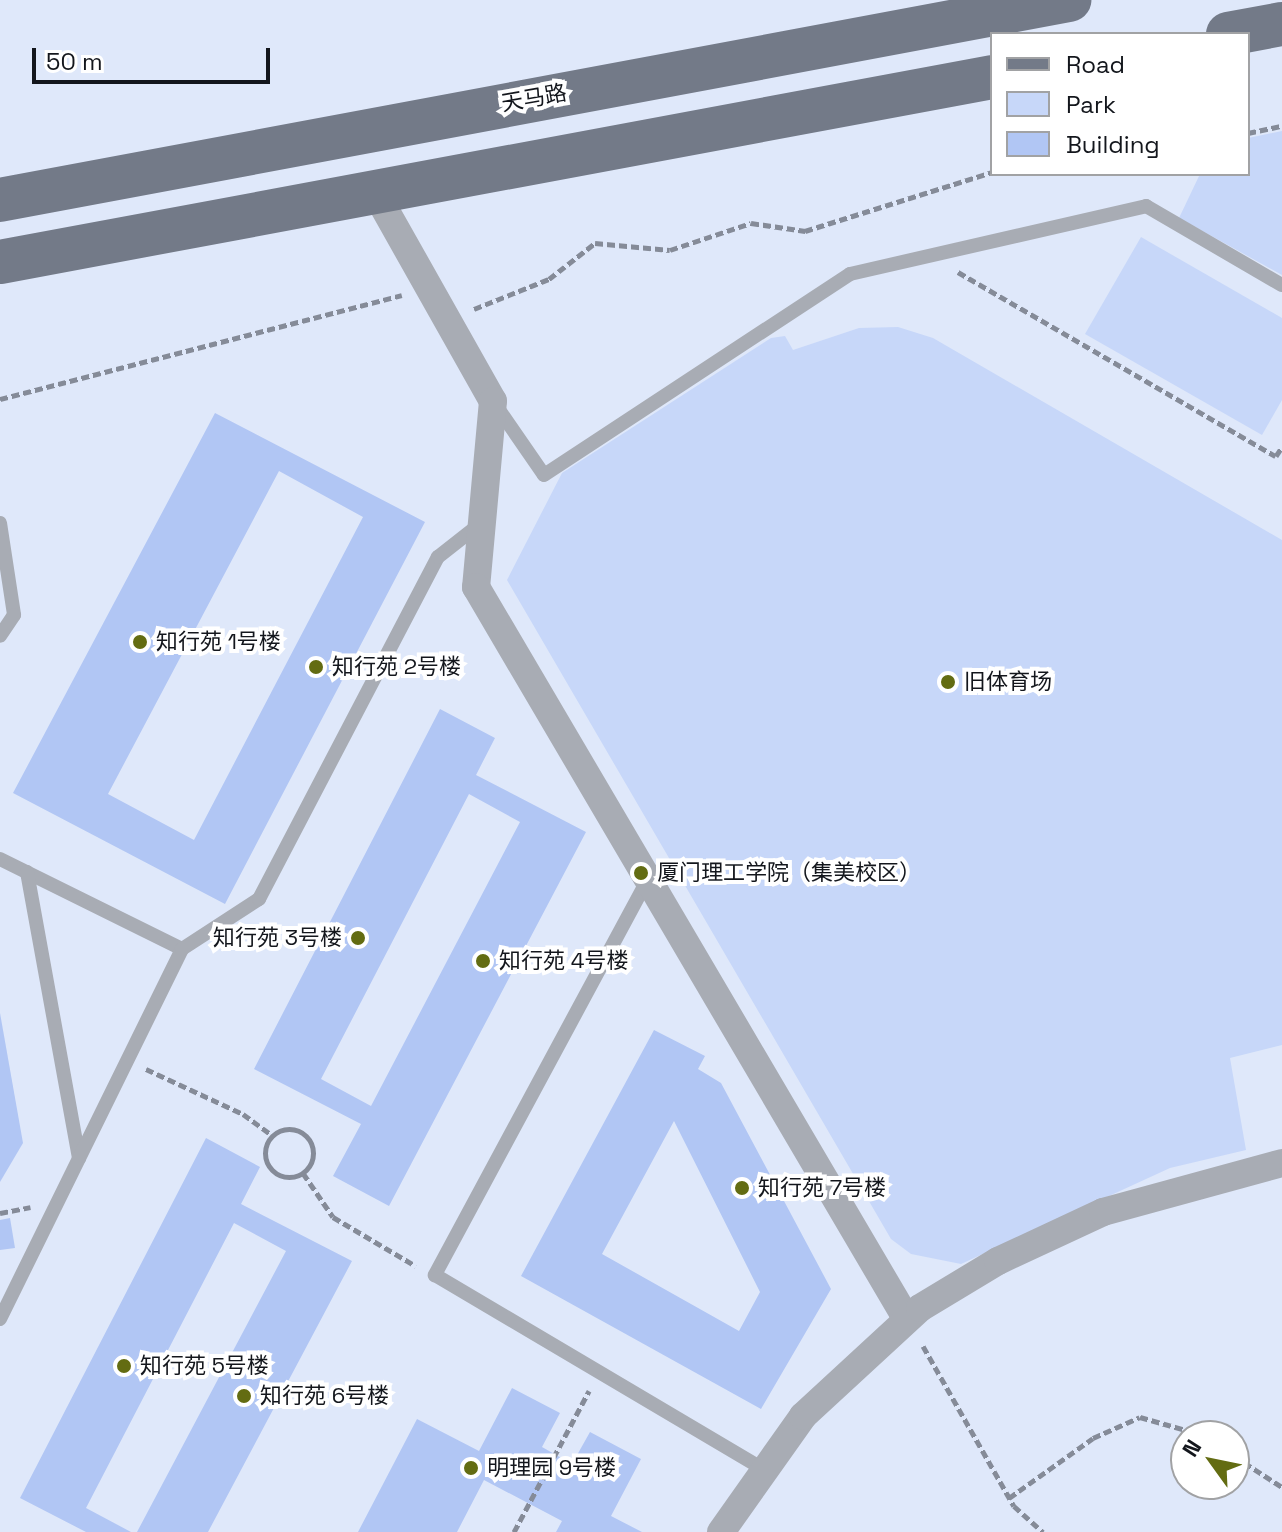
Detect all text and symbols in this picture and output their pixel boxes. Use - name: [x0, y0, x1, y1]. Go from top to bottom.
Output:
- scale bar: [36, 32, 274, 82]
- legend: [990, 32, 1250, 176]
- text: 50 m: [46, 46, 103, 77]
- text: Road: [1066, 49, 1125, 80]
- street label: 天马路: [499, 79, 569, 117]
- text: Park: [1066, 89, 1116, 120]
- text: Building: [1066, 129, 1160, 160]
- place label: 知行苑 1号楼: [156, 629, 281, 655]
- marker: 知行苑 1号楼: [131, 633, 149, 651]
- place label: 知行苑 2号楼: [332, 654, 461, 680]
- marker: 知行苑 2号楼: [307, 658, 325, 676]
- place label: 旧体育场: [964, 669, 1052, 695]
- marker: 旧体育场: [939, 673, 957, 691]
- place label: 厦门理工学院（集美校区）: [657, 860, 921, 886]
- marker: 厦门理工学院（集美校区）: [632, 864, 650, 882]
- place label: 知行苑 3号楼: [213, 925, 342, 951]
- marker: 知行苑 3号楼: [349, 929, 367, 947]
- place label: 知行苑 4号楼: [499, 948, 628, 974]
- marker: 知行苑 4号楼: [474, 952, 492, 970]
- place label: 知行苑 7号楼: [758, 1175, 886, 1201]
- marker: 知行苑 7号楼: [733, 1179, 751, 1197]
- place label: 知行苑 5号楼: [140, 1353, 269, 1379]
- marker: 知行苑 5号楼: [115, 1357, 133, 1375]
- place label: 知行苑 6号楼: [260, 1383, 389, 1409]
- marker: 知行苑 6号楼: [235, 1387, 253, 1405]
- north arrow: [1170, 1420, 1250, 1500]
- text: N: [1176, 1434, 1207, 1462]
- place label: 明理园 9号楼: [487, 1455, 616, 1481]
- marker: 明理园 9号楼: [462, 1459, 480, 1477]

